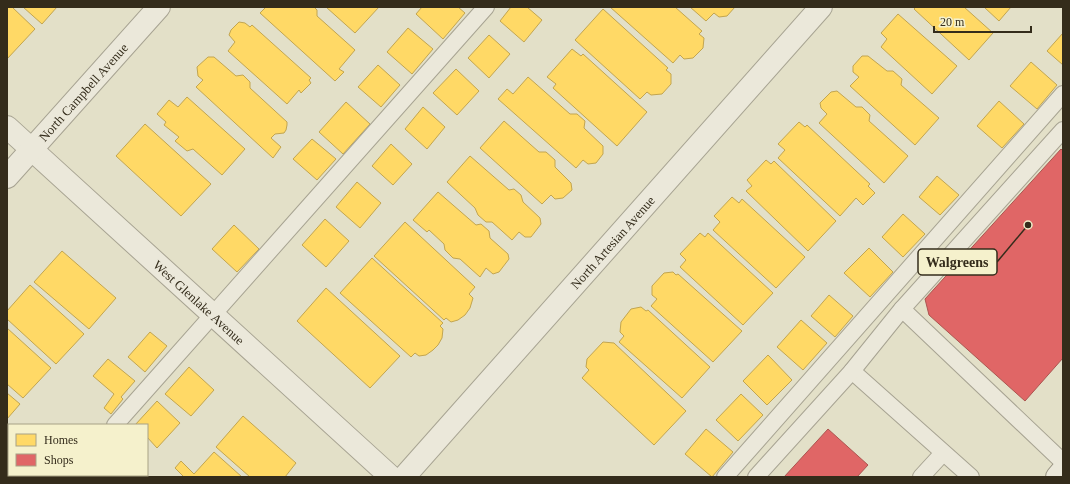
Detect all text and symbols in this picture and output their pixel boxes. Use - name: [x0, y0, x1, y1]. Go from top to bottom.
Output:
- scale bar: [934, 8, 1031, 34]
- text: 20 m: [940, 15, 965, 29]
- street label: North Campbell Avenue: [35, 40, 131, 144]
- street label: North Artesian Avenue: [567, 192, 658, 292]
- callout: Walgreens: [918, 249, 997, 275]
- text: Walgreens: [926, 255, 989, 270]
- street label: West Glenlake Avenue: [151, 257, 248, 348]
- legend: [8, 424, 148, 476]
- text: Homes: [44, 433, 78, 447]
- text: Shops: [44, 453, 74, 467]

